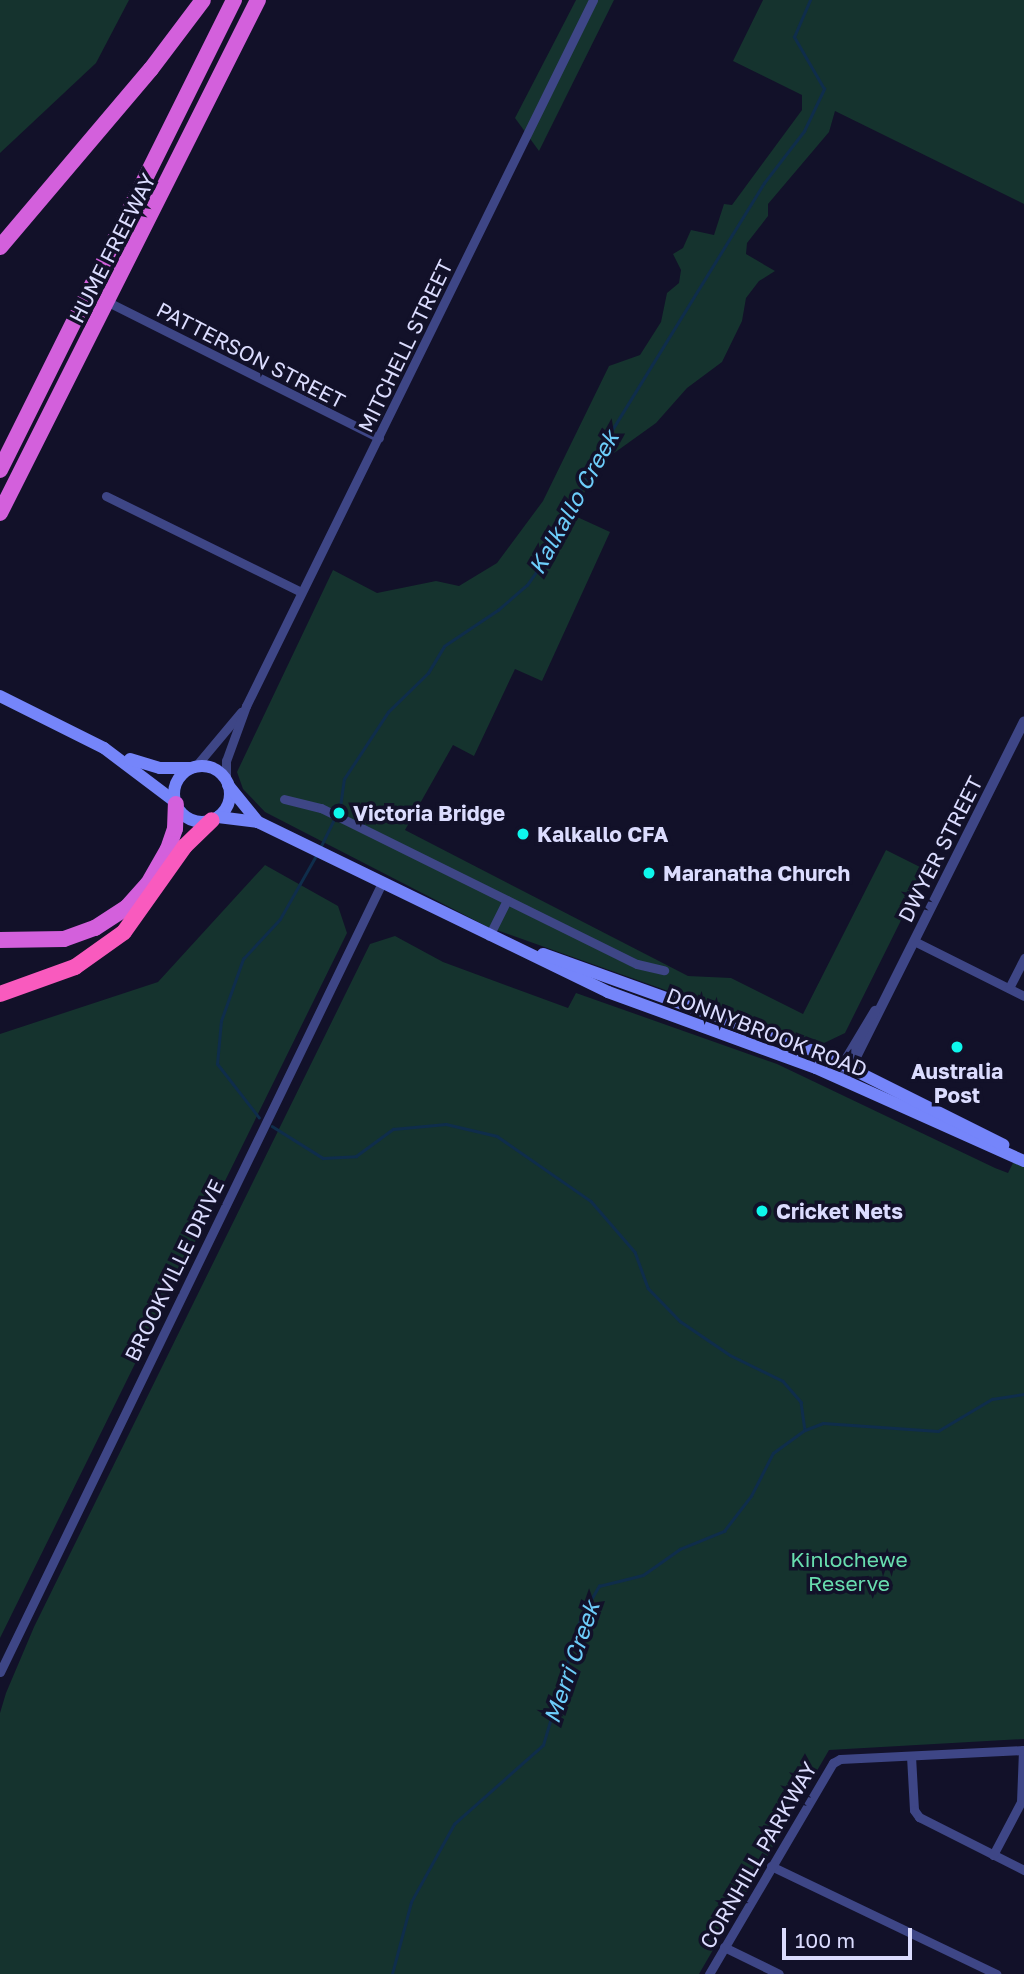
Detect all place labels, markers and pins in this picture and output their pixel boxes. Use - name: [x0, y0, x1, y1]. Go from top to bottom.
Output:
- place label: Victoria Bridge: [353, 800, 505, 826]
- marker: Victoria Bridge: [331, 805, 347, 821]
- place label: Kalkallo CFA: [537, 821, 668, 847]
- marker: Kalkallo CFA: [515, 826, 531, 842]
- place label: Maranatha Church: [663, 860, 850, 886]
- marker: Maranatha Church: [641, 865, 657, 881]
- marker: Australia Post: [949, 1039, 965, 1055]
- place label: Australia Post: [911, 1058, 1003, 1108]
- place label: Cricket Nets: [776, 1198, 903, 1224]
- marker: Cricket Nets: [754, 1203, 770, 1219]

